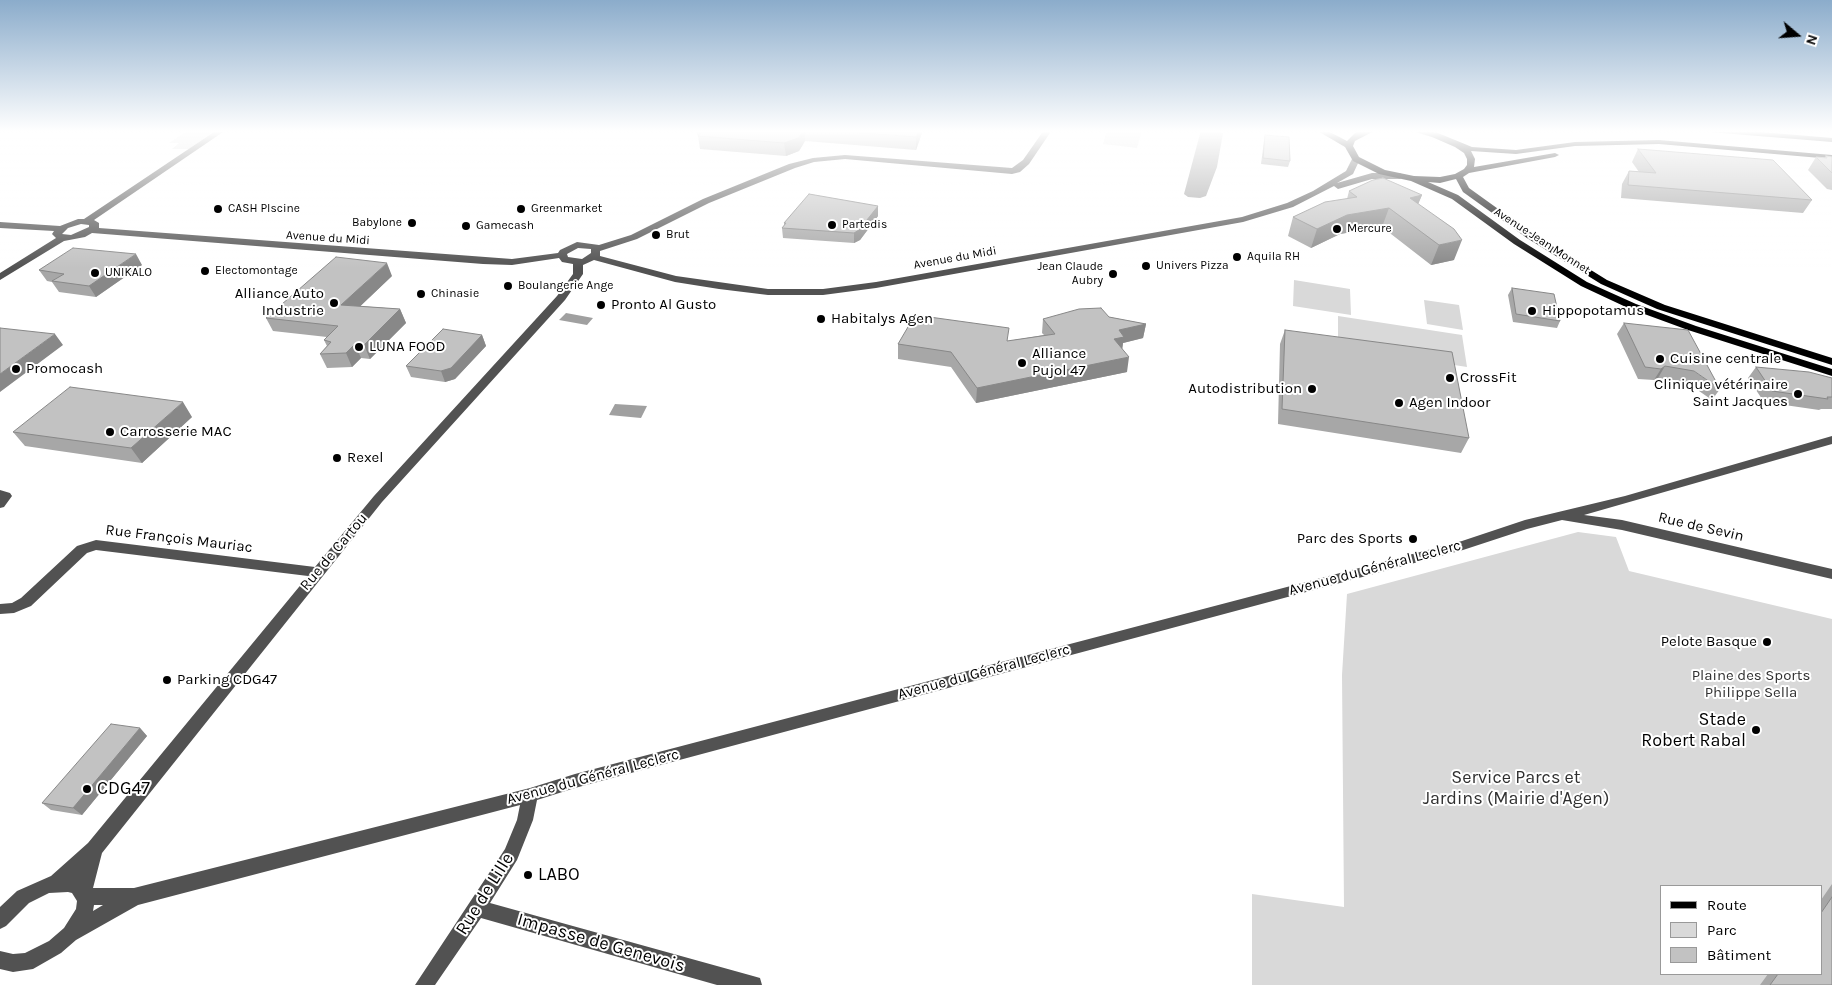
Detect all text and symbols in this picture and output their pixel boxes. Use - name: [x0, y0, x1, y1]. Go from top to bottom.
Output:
- north arrow: [1772, 10, 1822, 60]
- text: N: [1802, 32, 1821, 47]
- place label: CASH PIscine: [228, 202, 300, 216]
- place label: Greenmarket: [531, 202, 602, 216]
- marker: CASH PIscine: [212, 203, 224, 215]
- marker: Greenmarket: [515, 203, 527, 215]
- street label: Avenue Jean Monnet: [1491, 204, 1593, 278]
- place label: Babylone: [352, 216, 402, 230]
- marker: Babylone: [406, 217, 418, 229]
- place label: Partedis: [842, 218, 887, 232]
- place label: Gamecash: [476, 219, 534, 233]
- marker: Partedis: [826, 219, 838, 231]
- marker: Gamecash: [460, 220, 472, 232]
- place label: Mercure: [1347, 222, 1392, 236]
- marker: Mercure: [1331, 223, 1343, 235]
- street label: Avenue du Midi: [286, 228, 370, 248]
- place label: Brut: [666, 228, 690, 242]
- marker: Brut: [650, 229, 662, 241]
- street label: Avenue du Midi: [912, 244, 998, 272]
- place label: Aquila RH: [1247, 250, 1300, 264]
- marker: Aquila RH: [1231, 251, 1243, 263]
- place label: Univers Pizza: [1156, 259, 1229, 273]
- place label: Jean Claude Aubry: [1037, 260, 1103, 288]
- marker: Univers Pizza: [1140, 260, 1152, 272]
- place label: Electomontage: [215, 264, 298, 278]
- marker: Electomontage: [199, 265, 211, 277]
- place label: UNIKALO: [105, 266, 152, 280]
- marker: UNIKALO: [89, 267, 101, 279]
- marker: Jean Claude Aubry: [1107, 268, 1119, 280]
- place label: Boulangerie Ange: [518, 279, 613, 293]
- marker: Boulangerie Ange: [502, 280, 514, 292]
- place label: Alliance Auto Industrie: [235, 285, 324, 320]
- place label: Chinasie: [431, 287, 479, 301]
- marker: Chinasie: [415, 288, 427, 300]
- place label: Pronto Al Gusto: [611, 296, 716, 314]
- marker: Alliance Auto Industrie: [328, 297, 340, 309]
- marker: Pronto Al Gusto: [595, 299, 607, 311]
- place label: Hippopotamus: [1542, 302, 1644, 320]
- marker: Hippopotamus: [1526, 305, 1538, 317]
- place label: Habitalys Agen: [831, 310, 933, 328]
- marker: Habitalys Agen: [815, 313, 827, 325]
- place label: LUNA FOOD: [369, 338, 445, 356]
- marker: LUNA FOOD: [353, 341, 365, 353]
- place label: Alliance Pujol 47: [1032, 345, 1086, 380]
- place label: Cuisine centrale: [1670, 350, 1781, 368]
- marker: Cuisine centrale: [1654, 353, 1666, 365]
- marker: Alliance Pujol 47: [1016, 357, 1028, 369]
- place label: Promocash: [26, 360, 103, 378]
- marker: Promocash: [10, 363, 22, 375]
- place label: CrossFit: [1460, 369, 1517, 387]
- marker: CrossFit: [1444, 372, 1456, 384]
- place label: Clinique vétérinaire Saint Jacques: [1654, 376, 1788, 411]
- place label: Autodistribution: [1188, 380, 1302, 398]
- marker: Autodistribution: [1306, 383, 1318, 395]
- marker: Clinique vétérinaire Saint Jacques: [1792, 388, 1804, 400]
- place label: Agen Indoor: [1409, 394, 1490, 412]
- marker: Agen Indoor: [1393, 397, 1405, 409]
- place label: Carrosserie MAC: [120, 423, 232, 441]
- marker: Carrosserie MAC: [104, 426, 116, 438]
- place label: Rexel: [347, 449, 383, 467]
- marker: Rexel: [331, 452, 343, 464]
- street label: Rue de Sevin: [1656, 508, 1746, 546]
- street label: Rue de Cartou: [296, 510, 372, 594]
- street label: Rue François Mauriac: [104, 521, 254, 557]
- place label: Parc des Sports: [1297, 530, 1403, 548]
- marker: Parc des Sports: [1407, 533, 1419, 545]
- street label: Avenue du Général Leclerc: [1287, 536, 1463, 600]
- place label: Pelote Basque: [1661, 633, 1757, 651]
- marker: Pelote Basque: [1761, 636, 1773, 648]
- street label: Avenue du Général Leclerc: [896, 640, 1072, 704]
- park label: Plaine des Sports Philippe Sella: [1692, 667, 1810, 702]
- place label: Parking CDG47: [177, 671, 277, 689]
- marker: Parking CDG47: [161, 674, 173, 686]
- place label: Stade Robert Rabal: [1641, 709, 1746, 752]
- marker: Stade Robert Rabal: [1750, 724, 1762, 736]
- street label: Avenue du Général Leclerc: [505, 745, 681, 809]
- park label: Service Parcs et Jardins (Mairie d'Agen): [1423, 767, 1609, 810]
- place label: CDG47: [97, 778, 150, 800]
- marker: CDG47: [81, 783, 93, 795]
- street label: Rue de Lille: [451, 849, 519, 939]
- place label: LABO: [538, 864, 580, 886]
- marker: LABO: [522, 869, 534, 881]
- legend: [1660, 885, 1822, 975]
- text: Route: [1707, 896, 1747, 914]
- street label: Impasse de Genevois: [515, 909, 687, 977]
- text: Parc: [1707, 921, 1737, 939]
- text: Bâtiment: [1707, 946, 1771, 964]

